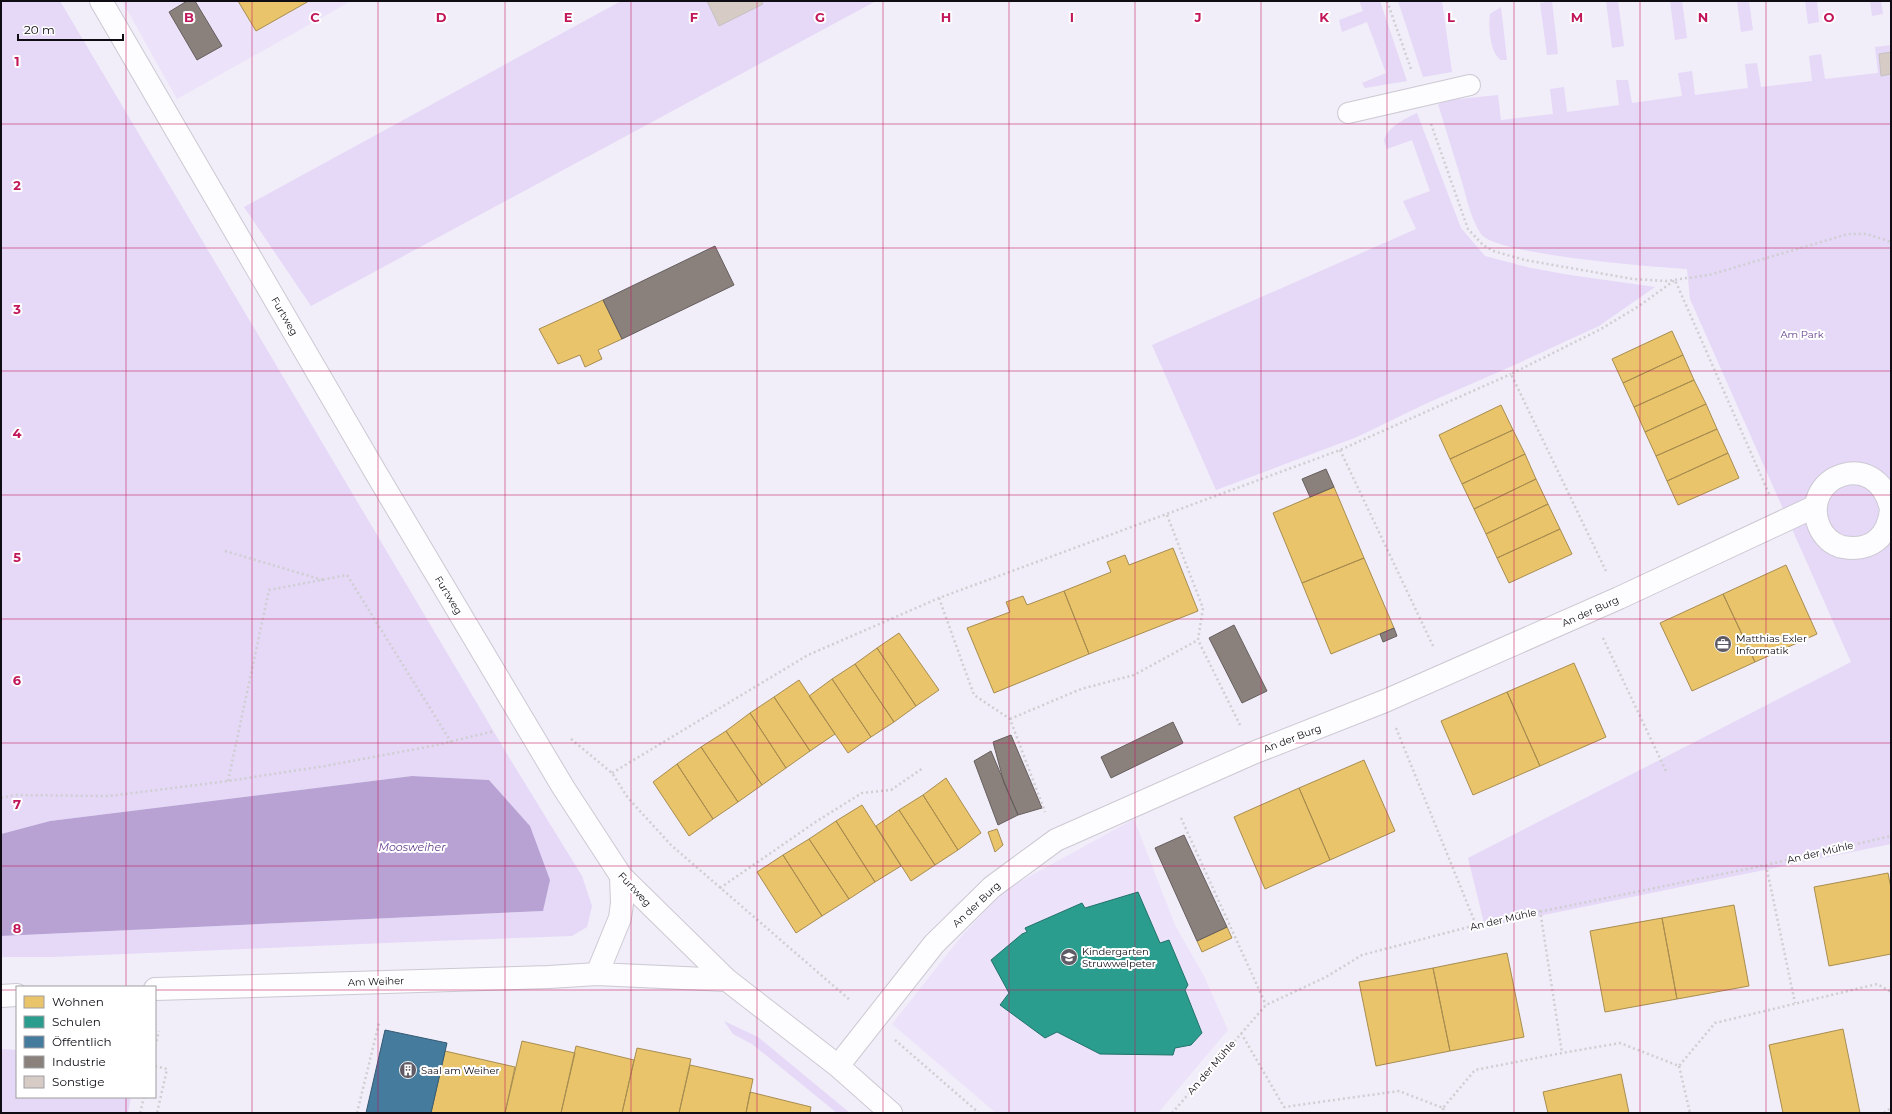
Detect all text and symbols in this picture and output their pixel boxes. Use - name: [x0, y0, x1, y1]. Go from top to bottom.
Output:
- text: B: [184, 9, 194, 25]
- text: C: [310, 9, 320, 25]
- text: D: [436, 9, 447, 25]
- text: E: [564, 9, 573, 25]
- text: F: [690, 9, 698, 25]
- text: G: [815, 9, 825, 25]
- text: H: [941, 9, 951, 25]
- text: I: [1070, 9, 1074, 25]
- text: J: [1193, 9, 1202, 25]
- text: K: [1319, 9, 1329, 25]
- text: L: [1447, 9, 1455, 25]
- text: M: [1571, 9, 1583, 25]
- text: N: [1698, 9, 1708, 25]
- text: O: [1824, 9, 1835, 25]
- scale bar: [18, 16, 123, 42]
- text: 20 m: [24, 22, 55, 37]
- text: 1: [14, 53, 20, 69]
- text: 2: [13, 177, 21, 193]
- street label: Furtweg: [268, 295, 301, 338]
- text: 3: [12, 301, 21, 317]
- park label: Am Park: [1780, 328, 1824, 341]
- text: 4: [13, 425, 22, 441]
- text: 5: [13, 549, 21, 565]
- street label: Furtweg: [432, 574, 465, 617]
- street label: An der Burg: [1560, 593, 1621, 630]
- place label: Matthias Exler Informatik: [1736, 632, 1807, 657]
- office icon: Matthias Exler Informatik: [1713, 634, 1733, 654]
- text: 6: [13, 672, 22, 688]
- street label: An der Burg: [1261, 721, 1323, 755]
- text: 7: [13, 796, 21, 812]
- street label: An der Mühle: [1786, 839, 1855, 866]
- water label: Moosweiher: [378, 840, 446, 854]
- street label: Furtweg: [615, 869, 654, 909]
- street label: An der Burg: [950, 879, 1003, 930]
- street label: An der Mühle: [1469, 906, 1538, 933]
- text: 8: [13, 920, 22, 936]
- place label: Kindergarten Struwwelpeter: [1082, 945, 1156, 970]
- school or university icon: Kindergarten Struwwelpeter: [1059, 947, 1079, 967]
- street label: Am Weiher: [348, 974, 404, 989]
- legend: [16, 986, 156, 1098]
- text: Wohnen: [52, 994, 104, 1009]
- text: Schulen: [52, 1014, 101, 1029]
- text: Öffentlich: [52, 1034, 112, 1049]
- street label: An der Mühle: [1184, 1037, 1239, 1097]
- text: Industrie: [52, 1054, 106, 1069]
- building icon: Saal am Weiher: [398, 1060, 418, 1080]
- place label: Saal am Weiher: [421, 1064, 500, 1077]
- text: Sonstige: [52, 1074, 104, 1089]

